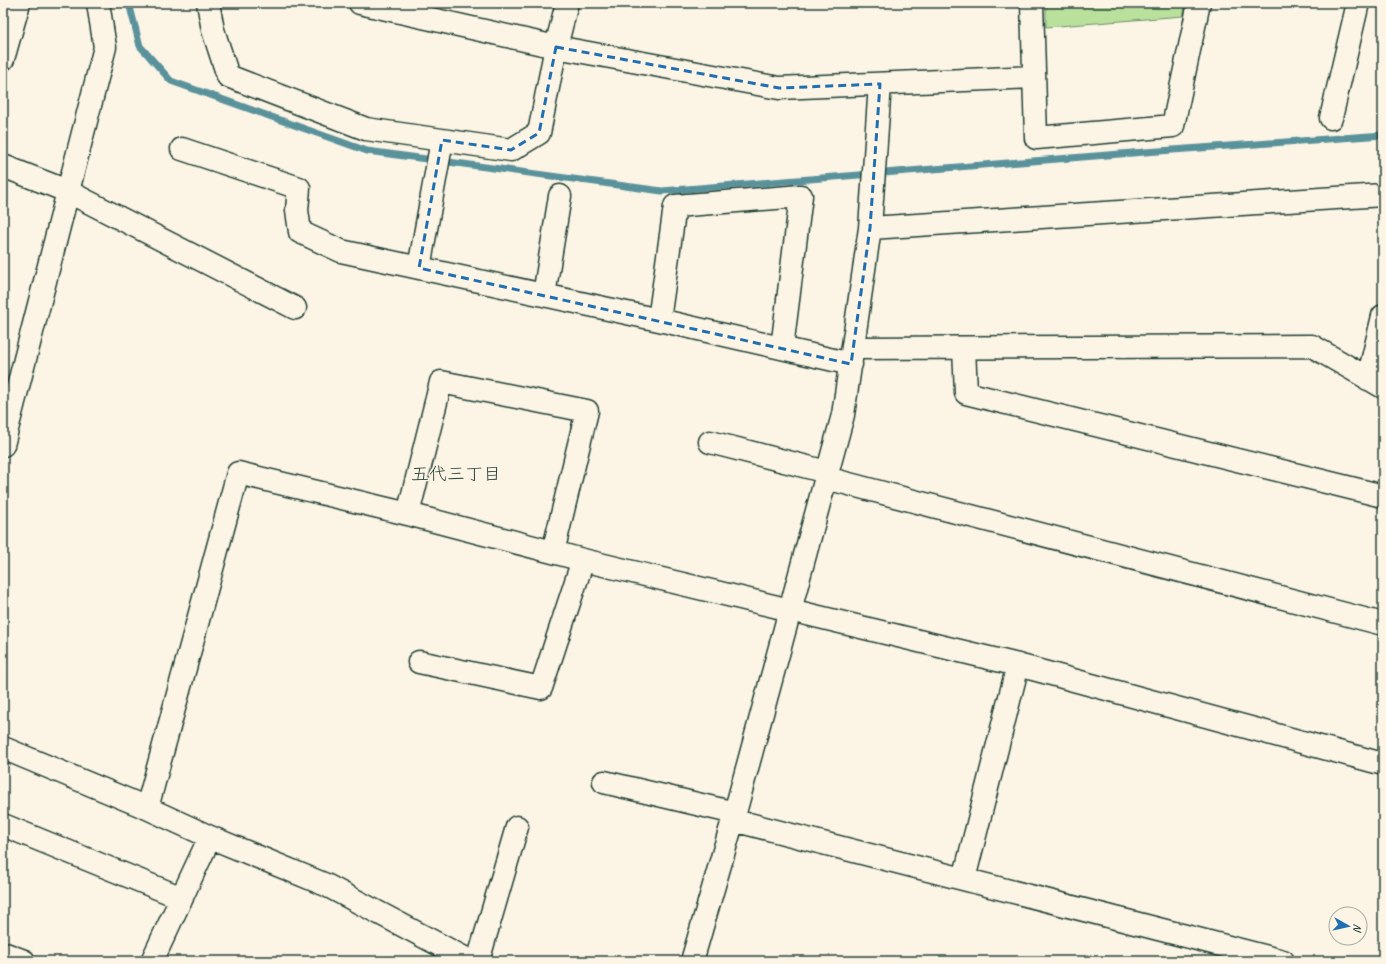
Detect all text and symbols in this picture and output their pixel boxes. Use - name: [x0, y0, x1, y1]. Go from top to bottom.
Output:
- district label: 五代三丁目: [411, 463, 501, 485]
- north arrow: [1328, 906, 1368, 946]
- text: N: [1350, 923, 1365, 934]

